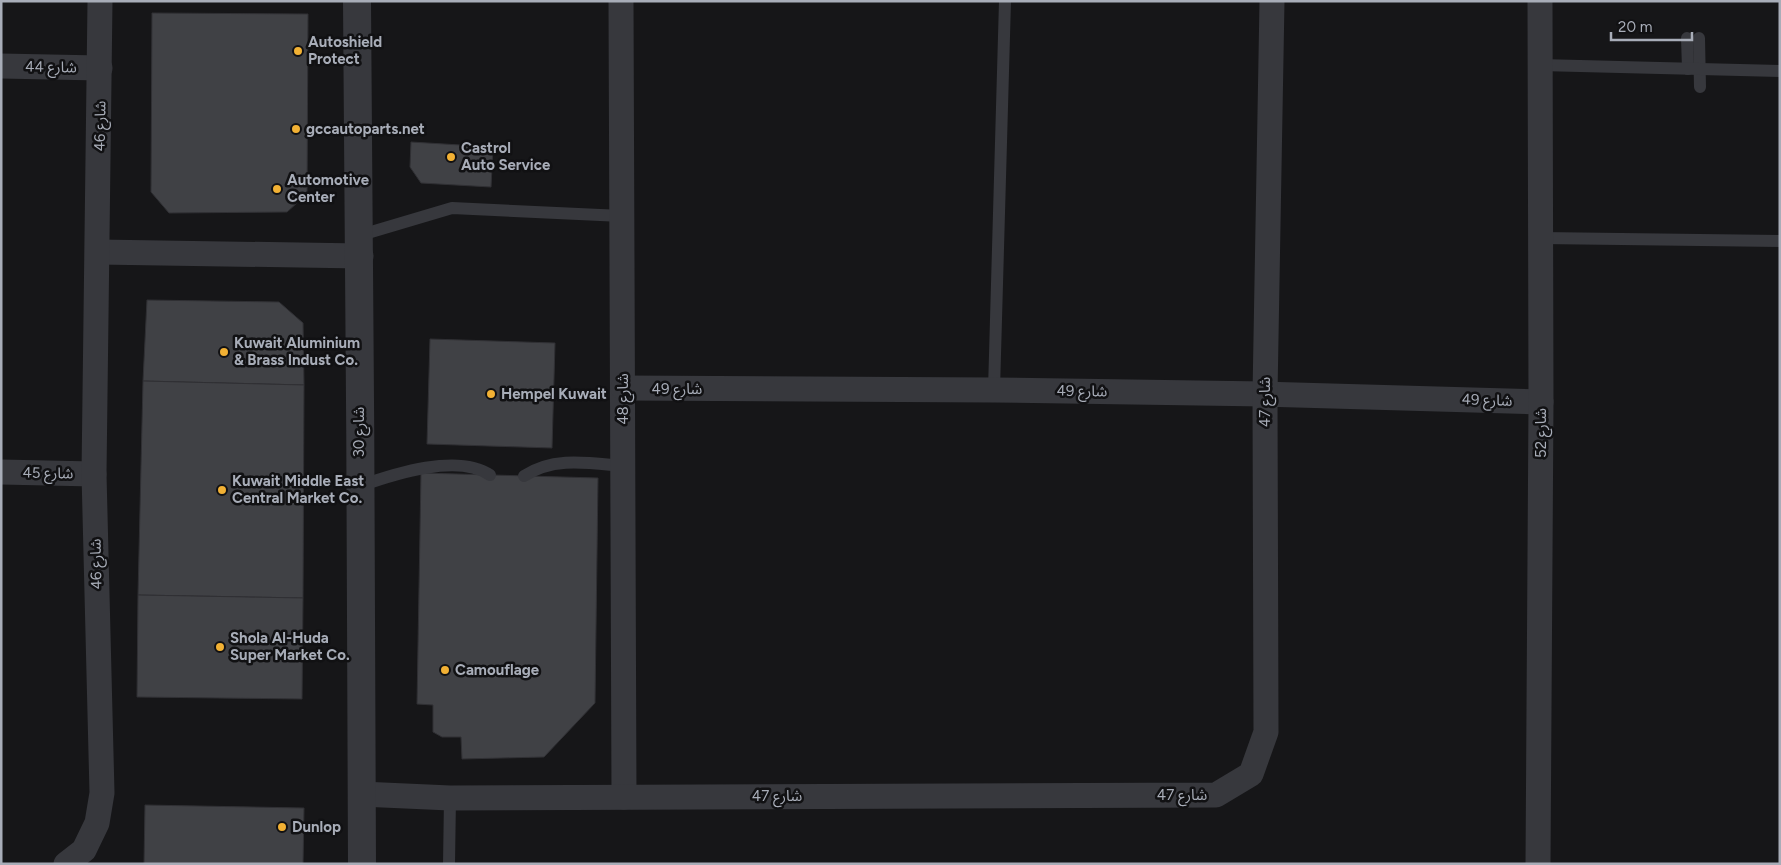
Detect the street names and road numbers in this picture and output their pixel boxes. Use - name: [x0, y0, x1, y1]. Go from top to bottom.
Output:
- street label: شارع 44: [25, 58, 77, 79]
- street label: شارع 46: [91, 100, 112, 152]
- street label: شارع 48: [614, 373, 635, 425]
- street label: شارع 47: [1256, 377, 1277, 427]
- street label: شارع 49: [652, 380, 703, 401]
- street label: شارع 49: [1056, 382, 1108, 403]
- street label: شارع 49: [1461, 390, 1513, 413]
- street label: شارع 30: [350, 406, 371, 457]
- street label: شارع 52: [1532, 408, 1553, 458]
- street label: شارع 45: [22, 464, 74, 485]
- street label: شارع 46: [87, 538, 108, 590]
- street label: شارع 47: [1157, 786, 1207, 807]
- street label: شارع 47: [752, 787, 802, 808]

